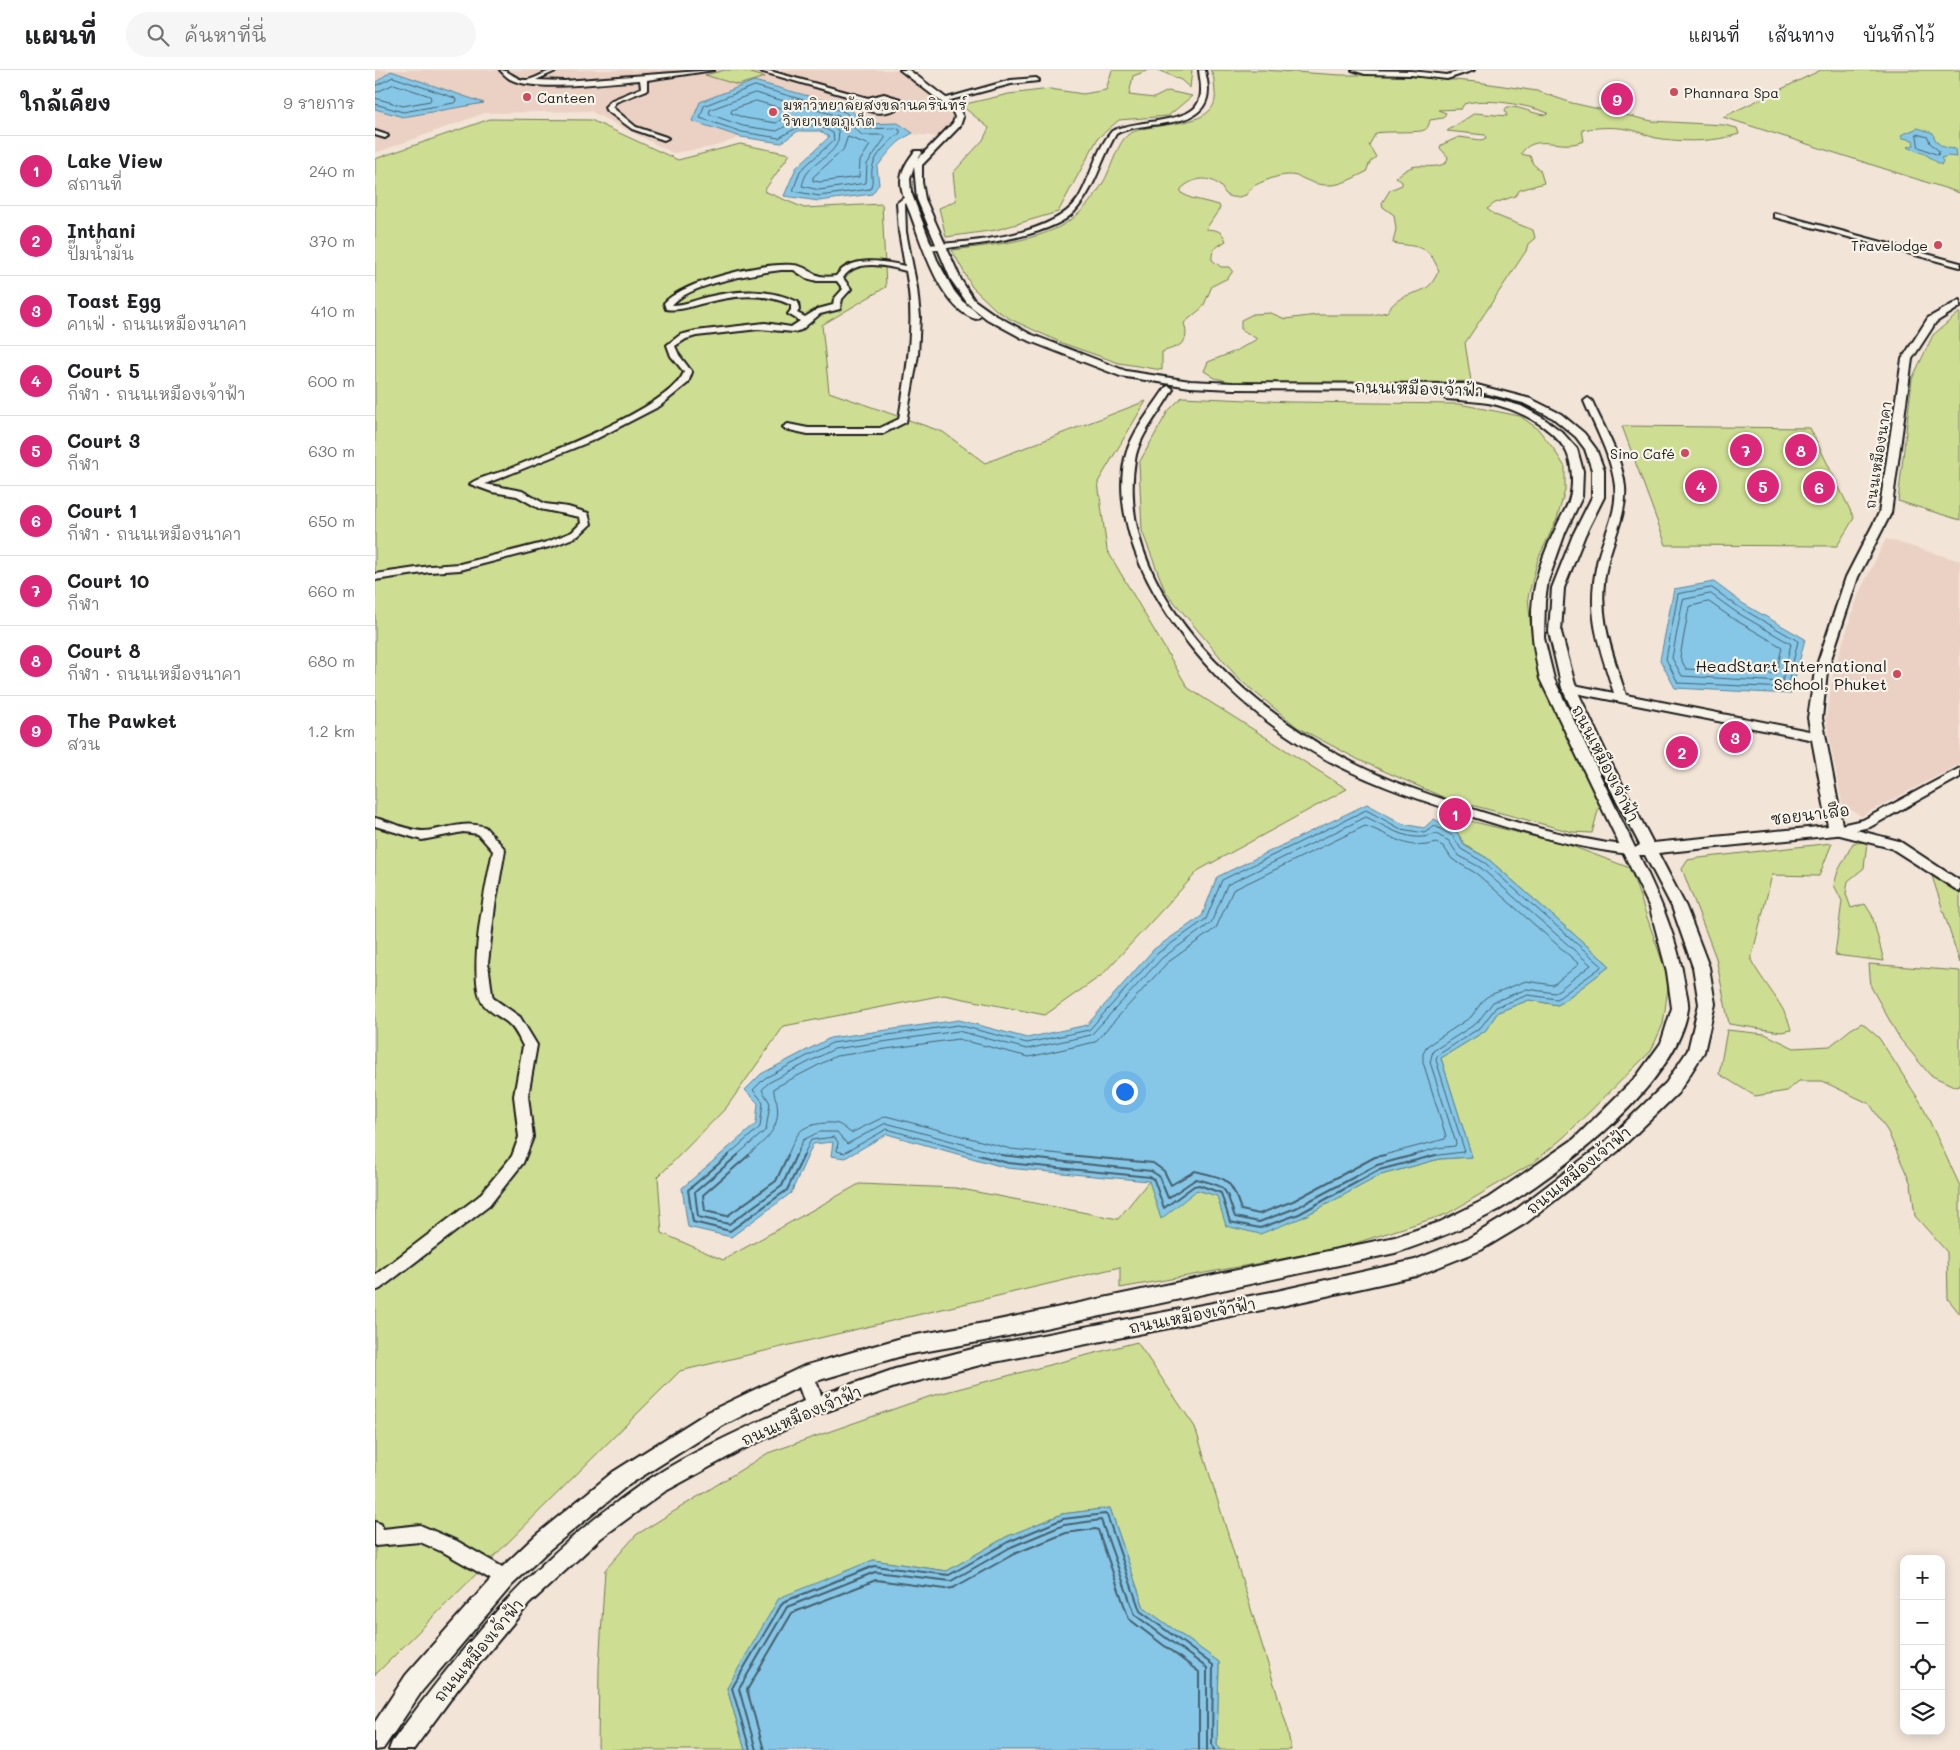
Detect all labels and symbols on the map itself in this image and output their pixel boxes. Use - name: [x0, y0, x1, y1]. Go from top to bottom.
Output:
- pin: 9: [1601, 80, 1633, 118]
- place label: Phannara Spa: [1684, 83, 1779, 102]
- marker: Phannara Spa: [1668, 86, 1680, 98]
- place label: Canteen: [537, 88, 595, 107]
- marker: Canteen: [521, 91, 533, 103]
- place label: มหาวิทยาลัยสงขลานครินทร์ วิทยาเขตภูเก็ต: [783, 95, 967, 131]
- marker: มหาวิทยาลัยสงขลานครินทร์ วิทยาเขตภูเก็ต: [767, 106, 779, 118]
- place label: Travelodge: [1851, 236, 1928, 255]
- marker: Travelodge: [1932, 239, 1944, 251]
- street label: ถนนเหมืองเจ้าฟ้า: [1354, 375, 1484, 401]
- street label: ถนนเหมืองนาคา: [1860, 400, 1896, 510]
- pin: 7: [1730, 431, 1762, 469]
- pin: 8: [1785, 431, 1817, 469]
- place label: Sino Café: [1610, 444, 1675, 463]
- marker: Sino Café: [1679, 447, 1691, 459]
- pin: 4: [1685, 467, 1717, 505]
- pin: 5: [1747, 467, 1779, 505]
- pin: 6: [1803, 468, 1835, 506]
- place label: HeadStart International School, Phuket: [1695, 655, 1887, 694]
- marker: HeadStart International School, Phuket: [1891, 668, 1903, 680]
- street label: ถนนเหมืองเจ้าฟ้า: [1567, 701, 1645, 825]
- pin: 3: [1719, 718, 1751, 756]
- pin: 2: [1666, 733, 1698, 771]
- pin: 1: [1439, 795, 1471, 833]
- street label: ซอยนาเสือ: [1769, 798, 1851, 829]
- your location: [1112, 1079, 1138, 1105]
- street label: ถนนเหมืองเจ้าฟ้า: [1521, 1121, 1635, 1219]
- street label: ถนนเหมืองเจ้าฟ้า: [1127, 1292, 1257, 1338]
- street label: ถนนเหมืองเจ้าฟ้า: [737, 1380, 864, 1450]
- street label: ถนนเหมืองเจ้าฟ้า: [428, 1593, 527, 1706]

